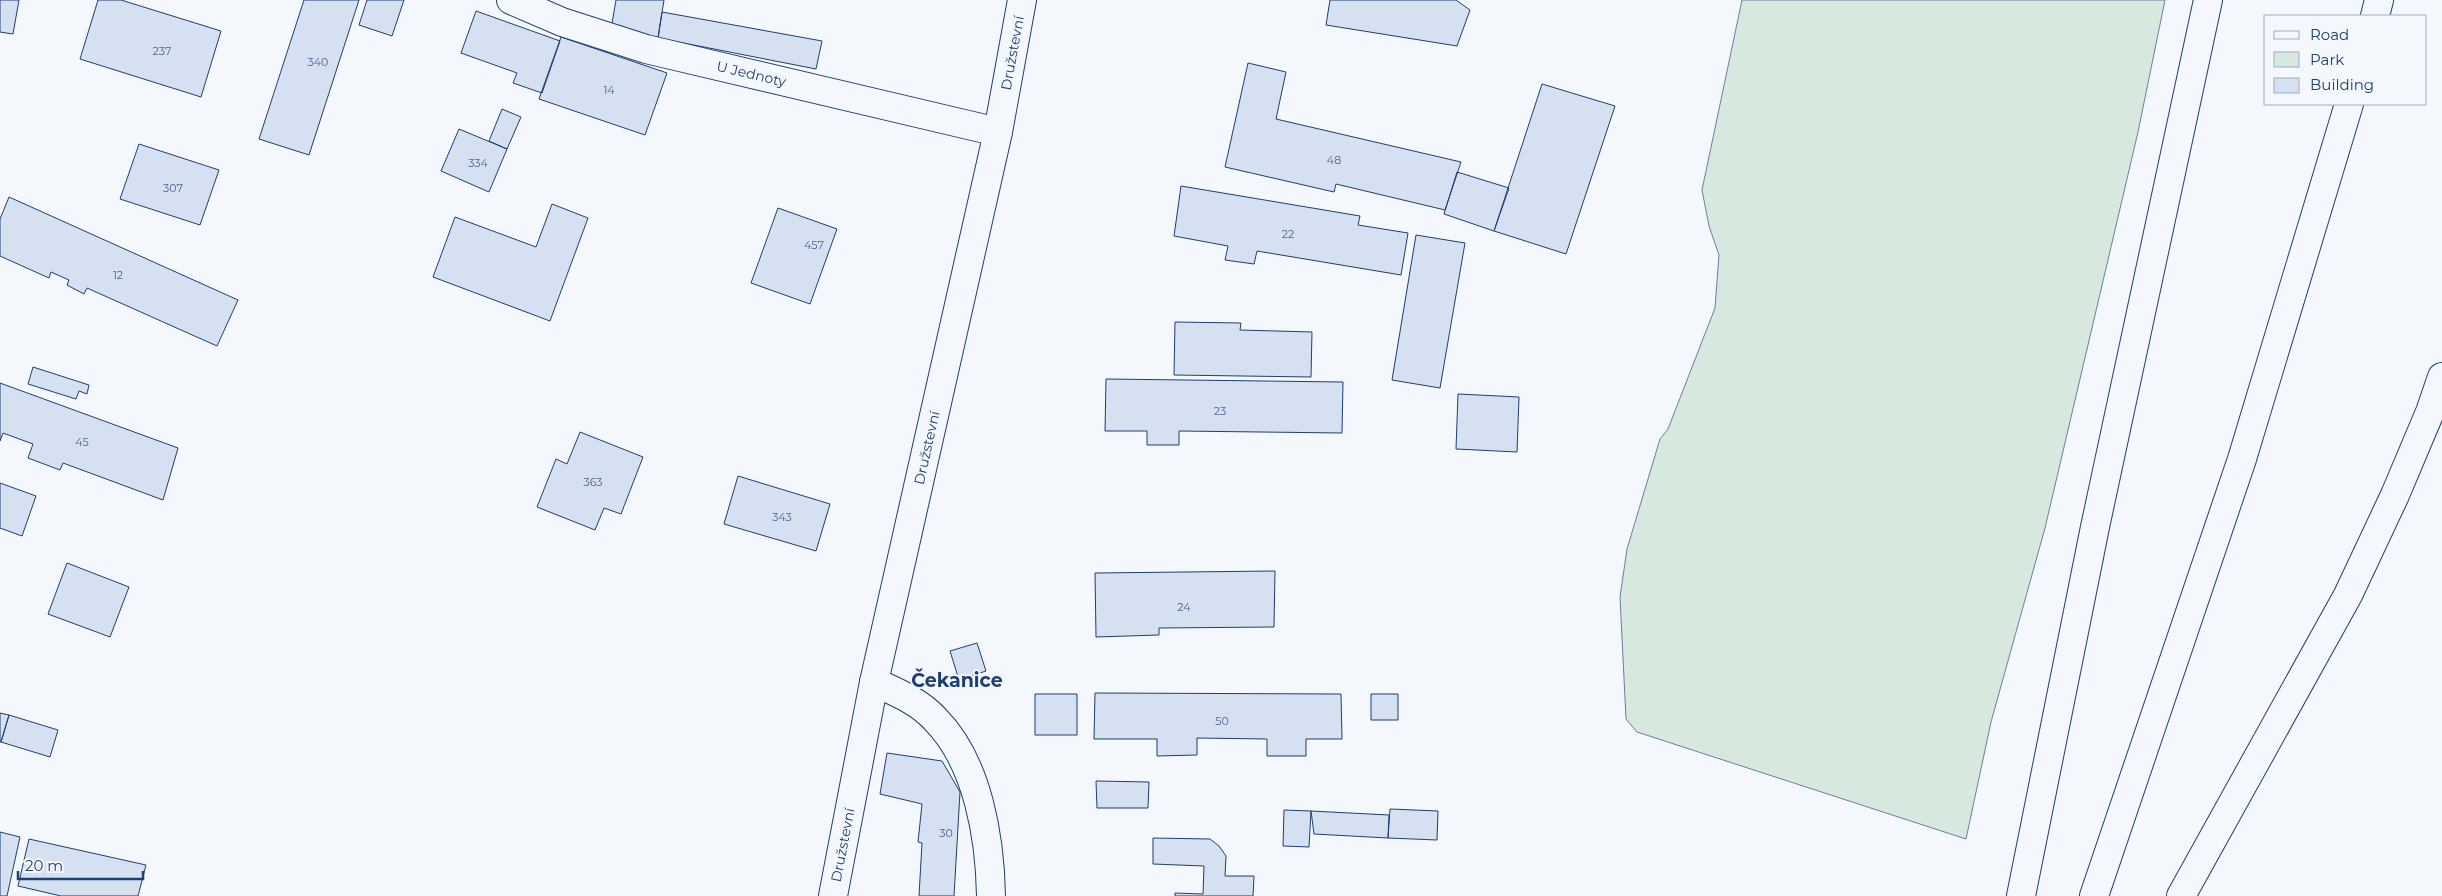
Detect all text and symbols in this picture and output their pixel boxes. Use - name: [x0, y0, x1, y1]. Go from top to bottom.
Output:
- street label: Družstevní: [997, 13, 1028, 92]
- legend: [2264, 15, 2427, 105]
- text: Road: [2310, 25, 2349, 44]
- house number: 237: [153, 44, 171, 58]
- text: Park: [2310, 50, 2344, 69]
- house number: 340: [308, 55, 328, 69]
- street label: U Jednoty: [715, 57, 788, 91]
- text: Building: [2310, 75, 2374, 94]
- house number: 14: [603, 83, 615, 97]
- house number: 48: [1327, 153, 1341, 167]
- house number: 334: [468, 156, 489, 170]
- house number: 307: [163, 181, 183, 195]
- house number: 22: [1282, 227, 1294, 241]
- house number: 457: [804, 238, 824, 252]
- house number: 12: [113, 268, 123, 282]
- house number: 23: [1214, 404, 1226, 418]
- street label: Družstevní: [910, 408, 944, 486]
- house number: 45: [75, 435, 89, 449]
- house number: 363: [583, 475, 603, 489]
- house number: 343: [772, 510, 792, 524]
- house number: 24: [1177, 600, 1191, 614]
- district label: Čekanice: [911, 668, 1003, 692]
- house number: 50: [1215, 714, 1229, 728]
- street label: Družstevní: [827, 805, 859, 884]
- house number: 30: [939, 826, 953, 840]
- scale bar: [18, 848, 142, 880]
- text: 20 m: [25, 856, 63, 875]

